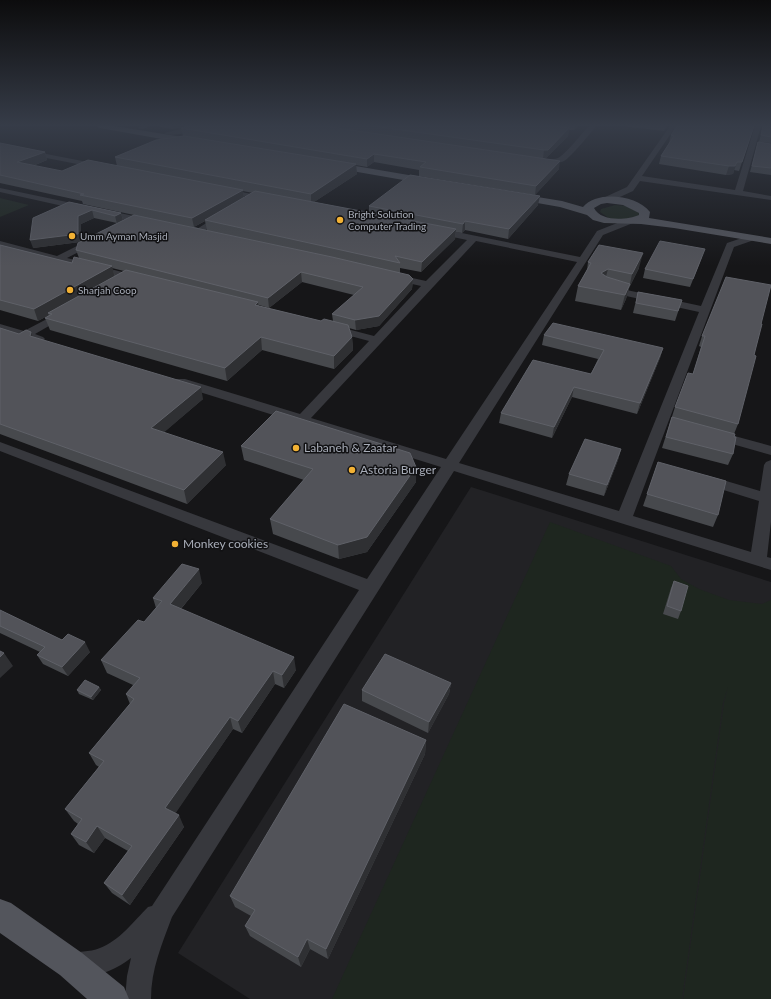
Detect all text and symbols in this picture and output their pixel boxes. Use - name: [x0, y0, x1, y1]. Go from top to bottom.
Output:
- place label: Bright Solution Computer Trading: [348, 208, 426, 232]
- marker: Bright Solution Computer Trading: [335, 215, 345, 225]
- place label: Umm Ayman Masjid: [80, 230, 168, 242]
- marker: Umm Ayman Masjid: [67, 231, 77, 241]
- place label: Sharjah Coop: [78, 284, 137, 296]
- marker: Sharjah Coop: [65, 285, 75, 295]
- place label: Labaneh & Zaatar: [304, 440, 398, 455]
- marker: Labaneh & Zaatar: [291, 443, 301, 453]
- place label: Astoria Burger: [360, 462, 437, 477]
- marker: Astoria Burger: [347, 465, 357, 475]
- place label: Monkey cookies: [183, 536, 268, 551]
- marker: Monkey cookies: [170, 539, 180, 549]

